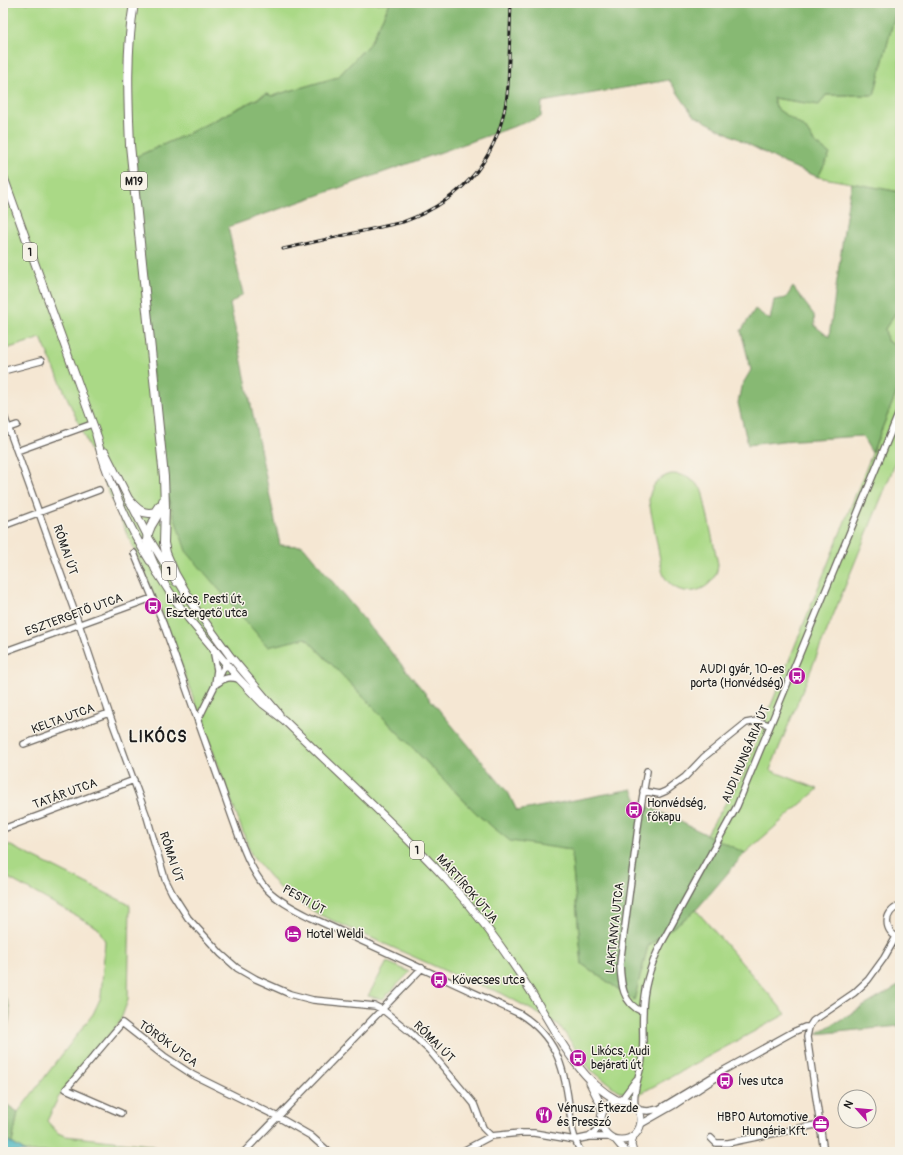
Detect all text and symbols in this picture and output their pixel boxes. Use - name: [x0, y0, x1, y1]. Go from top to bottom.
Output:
- road number: M19: [121, 172, 147, 190]
- road number: 1: [23, 243, 37, 261]
- street label: RÓMAI ÚT: [49, 523, 82, 577]
- road number: 1: [162, 562, 176, 580]
- street label: ESZTERGETŐ UTCA: [23, 589, 125, 640]
- place label: Likócs, Pesti út, Esztergető utca: [166, 592, 248, 621]
- bus stop icon: Likócs, Pesti út, Esztergető utca: [143, 596, 163, 616]
- place label: AUDI gyár, 10-es porta (Honvédség): [690, 662, 785, 691]
- bus stop icon: AUDI gyár, 10-es porta (Honvédség): [787, 666, 807, 686]
- street label: KELTA UTCA: [30, 701, 97, 737]
- street label: AUDI HUNGÁRIA ÚT: [718, 702, 773, 805]
- district label: LIKÓCS: [128, 726, 188, 747]
- street label: TATÁR UTCA: [31, 774, 99, 813]
- place label: Honvédség, főkapu: [647, 796, 706, 825]
- bus stop icon: Honvédség, főkapu: [624, 800, 644, 820]
- street label: RÓMAI ÚT: [156, 830, 187, 884]
- road number: 1: [410, 841, 424, 859]
- street label: MÁRTÍROK ÚTJA: [433, 851, 502, 927]
- street label: PESTI ÚT: [280, 881, 329, 918]
- street label: LAKTANYA UTCA: [603, 882, 627, 974]
- hotel icon: Hotel Weldi: [283, 924, 303, 944]
- place label: Hotel Weldi: [306, 927, 363, 942]
- bus stop icon: Kövecses utca: [429, 970, 449, 990]
- place label: Kövecses utca: [452, 973, 525, 988]
- street label: TÖRÖK UTCA: [135, 1017, 201, 1071]
- street label: RÓMAI ÚT: [410, 1018, 459, 1066]
- place label: Likócs, Audi bejárati út: [591, 1044, 649, 1073]
- bus stop icon: Likócs, Audi bejárati út: [568, 1048, 588, 1068]
- bus stop icon: Íves utca: [715, 1071, 735, 1091]
- place label: Íves utca: [738, 1073, 784, 1089]
- north arrow: [837, 1089, 877, 1129]
- text: N: [841, 1098, 856, 1111]
- place label: Vénusz Étkezde és Presszó: [557, 1100, 638, 1130]
- restaurant icon: Vénusz Étkezde és Presszó: [534, 1105, 554, 1125]
- place label: HBPO Automotive Hungária Kft.: [717, 1110, 808, 1139]
- office icon: HBPO Automotive Hungária Kft.: [811, 1114, 831, 1134]

